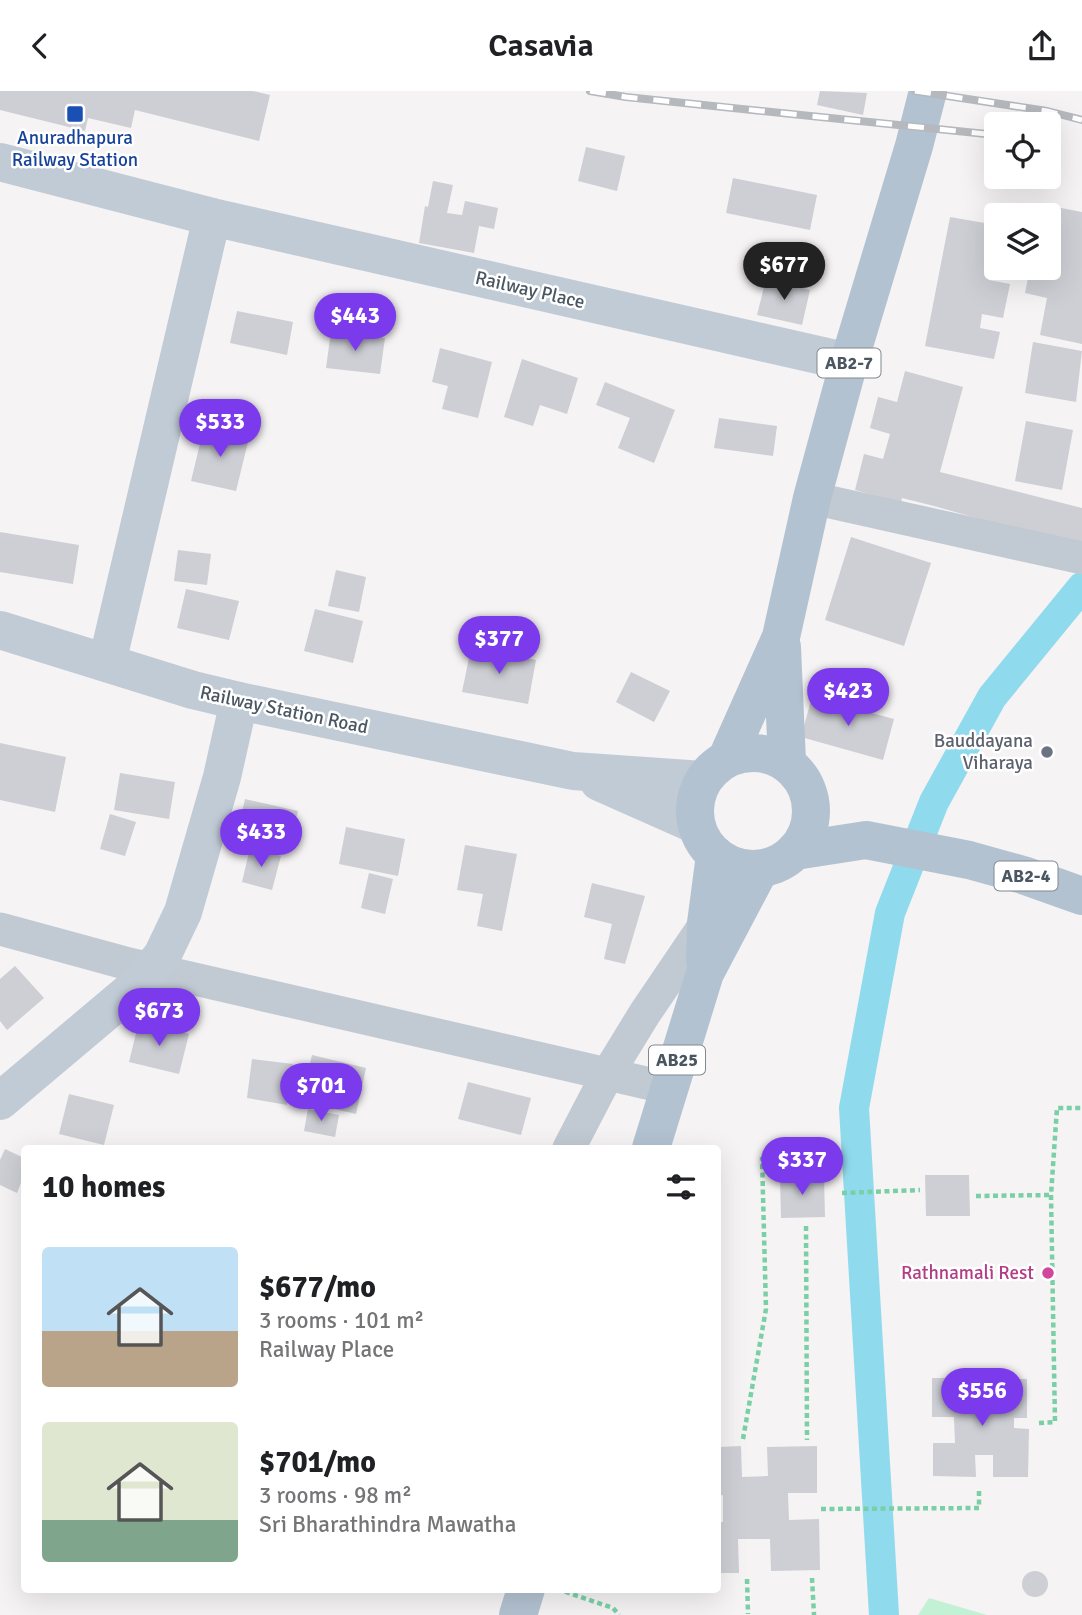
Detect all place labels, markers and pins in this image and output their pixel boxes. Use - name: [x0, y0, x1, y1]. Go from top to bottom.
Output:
- marker: Anuradhapura Railway Station: [65, 104, 85, 124]
- place label: Anuradhapura Railway Station: [12, 126, 138, 172]
- pin: $677: [743, 243, 825, 302]
- pin: $443: [314, 293, 396, 353]
- pin: $533: [179, 399, 261, 459]
- pin: $377: [458, 617, 540, 676]
- pin: $423: [807, 669, 889, 728]
- place label: Bauddayana Viharaya: [934, 729, 1033, 775]
- marker: Bauddayana Viharaya: [1039, 744, 1055, 760]
- pin: $433: [220, 809, 302, 869]
- pin: $673: [118, 989, 200, 1048]
- pin: $701: [280, 1063, 362, 1123]
- pin: $337: [761, 1137, 843, 1197]
- place label: Rathnamali Rest: [901, 1261, 1034, 1285]
- marker: Rathnamali Rest: [1040, 1265, 1056, 1281]
- pin: $556: [941, 1369, 1023, 1428]

